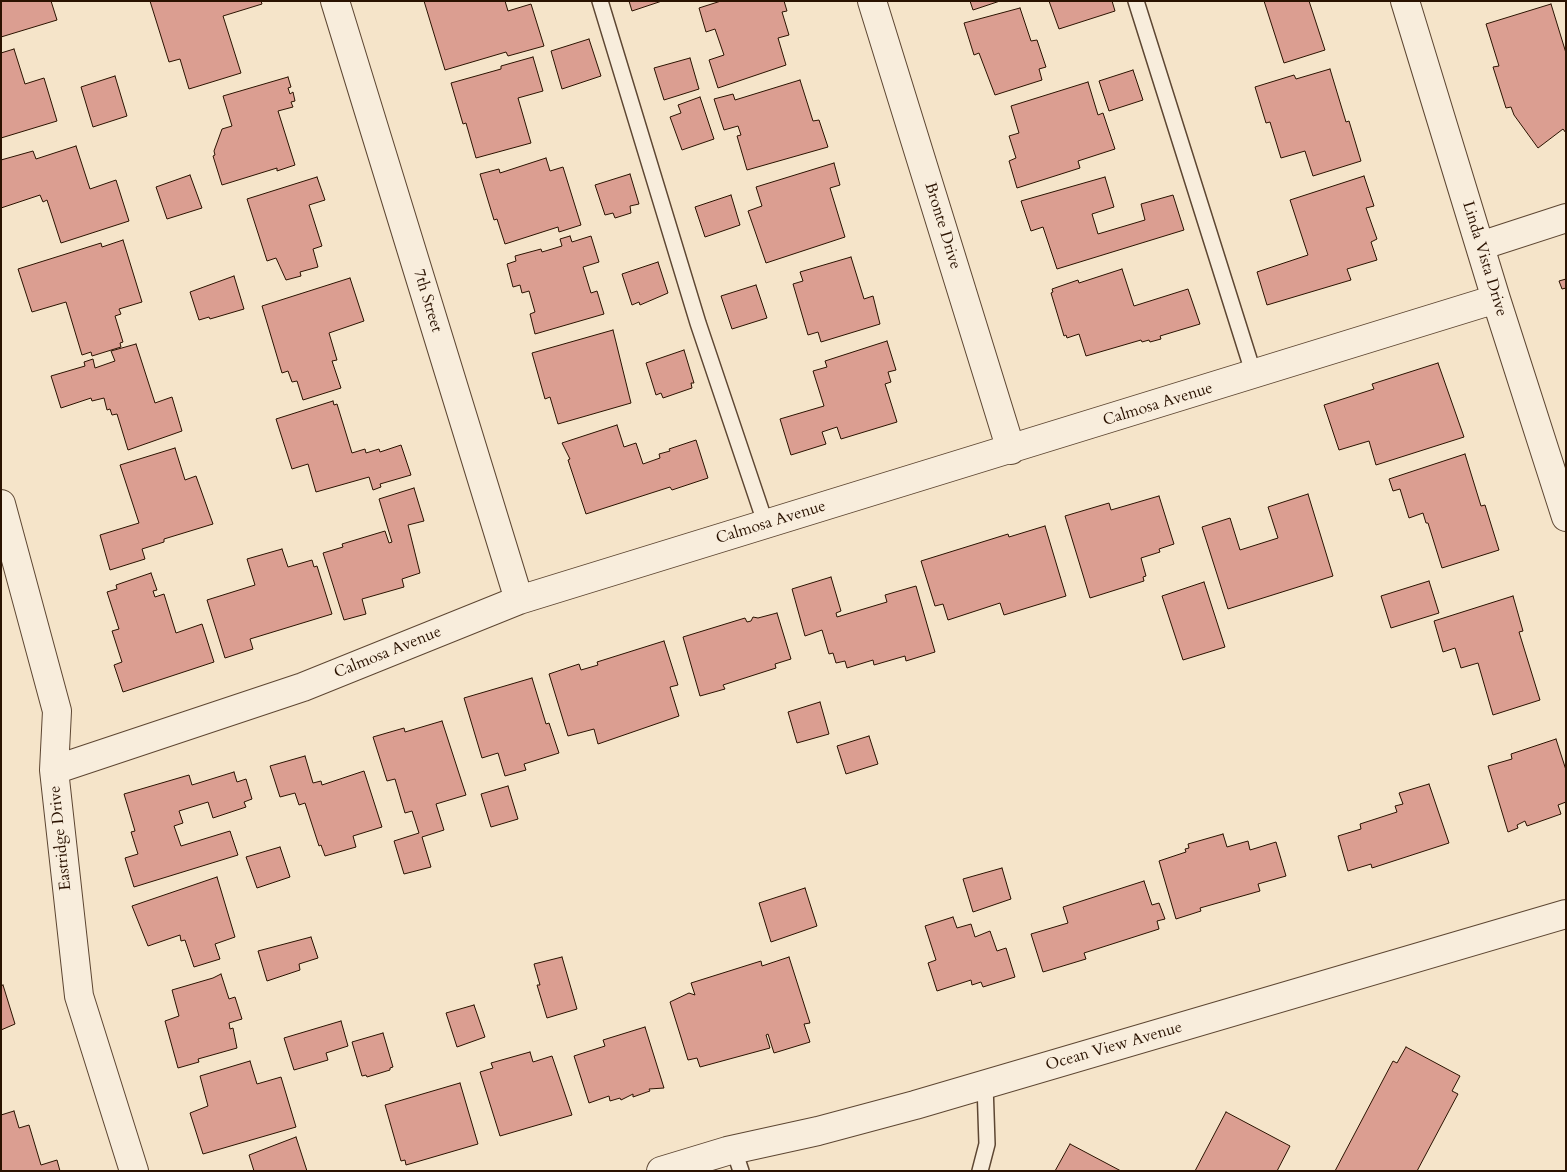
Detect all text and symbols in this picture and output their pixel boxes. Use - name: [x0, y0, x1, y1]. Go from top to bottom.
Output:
- street label: Bronte Drive: [920, 180, 964, 272]
- street label: Linda Vista Drive: [1457, 199, 1511, 319]
- street label: 7th Street: [408, 267, 446, 335]
- street label: Calmosa Avenue: [1101, 379, 1215, 431]
- street label: Calmosa Avenue: [714, 497, 828, 549]
- street label: Calmosa Avenue: [332, 623, 444, 683]
- street label: Eastridge Drive: [46, 785, 76, 891]
- street label: Ocean View Avenue: [1043, 1018, 1185, 1076]

